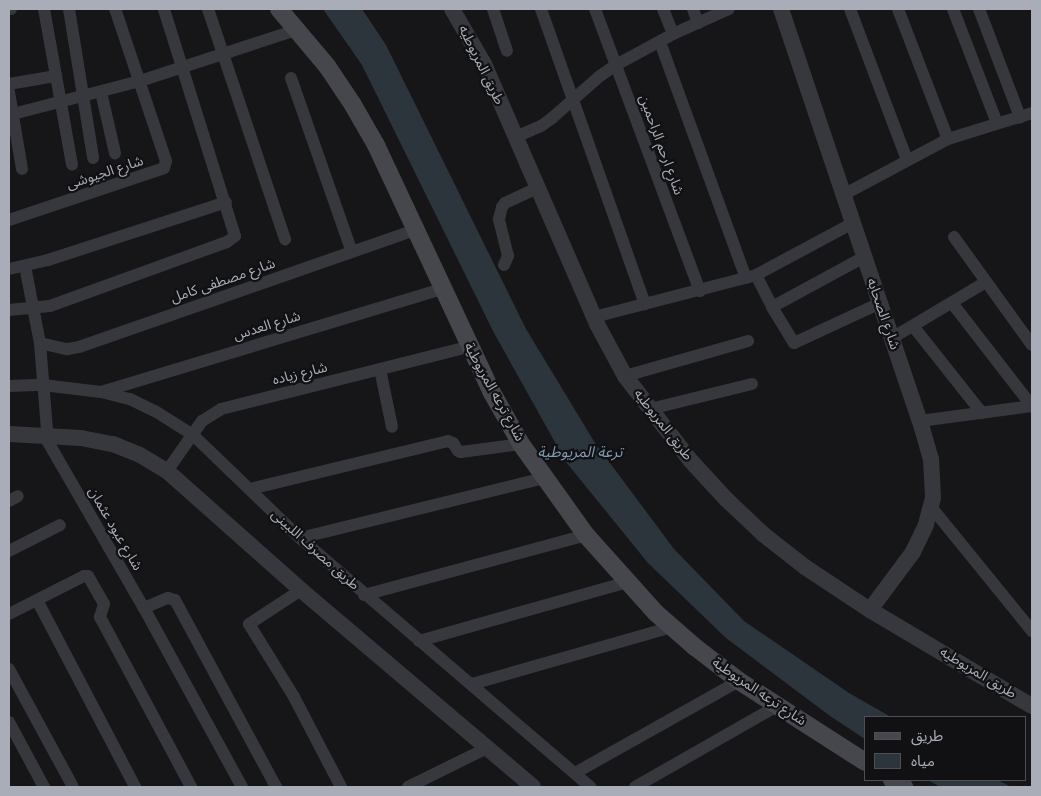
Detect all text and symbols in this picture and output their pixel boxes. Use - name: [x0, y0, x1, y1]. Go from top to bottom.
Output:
- street label: طريق المريوطيه: [455, 23, 507, 107]
- street label: شارع ارحم الراحمين: [635, 93, 687, 197]
- street label: شارع الجيوشى: [64, 153, 146, 193]
- street label: شارع مصطفى كامل: [169, 255, 277, 307]
- street label: شارع الصحابه: [863, 276, 903, 352]
- street label: شارع العدس: [231, 308, 303, 344]
- street label: شارع ترعه المريوطية: [460, 340, 528, 444]
- street label: شارع زياده: [271, 359, 329, 389]
- street label: طريق المريوطيه: [630, 386, 696, 464]
- water label: ترعة المريوطية: [538, 444, 622, 462]
- street label: شارع عبود عثمان: [84, 484, 146, 574]
- street label: طريق مصرف اللبينى: [267, 506, 363, 594]
- street label: طريق المريوطيه: [937, 644, 1019, 702]
- street label: شارع ترعه المريوطية: [709, 654, 809, 730]
- legend: [864, 716, 1026, 781]
- text: طريق: [911, 727, 943, 745]
- text: مياه: [911, 752, 935, 770]

